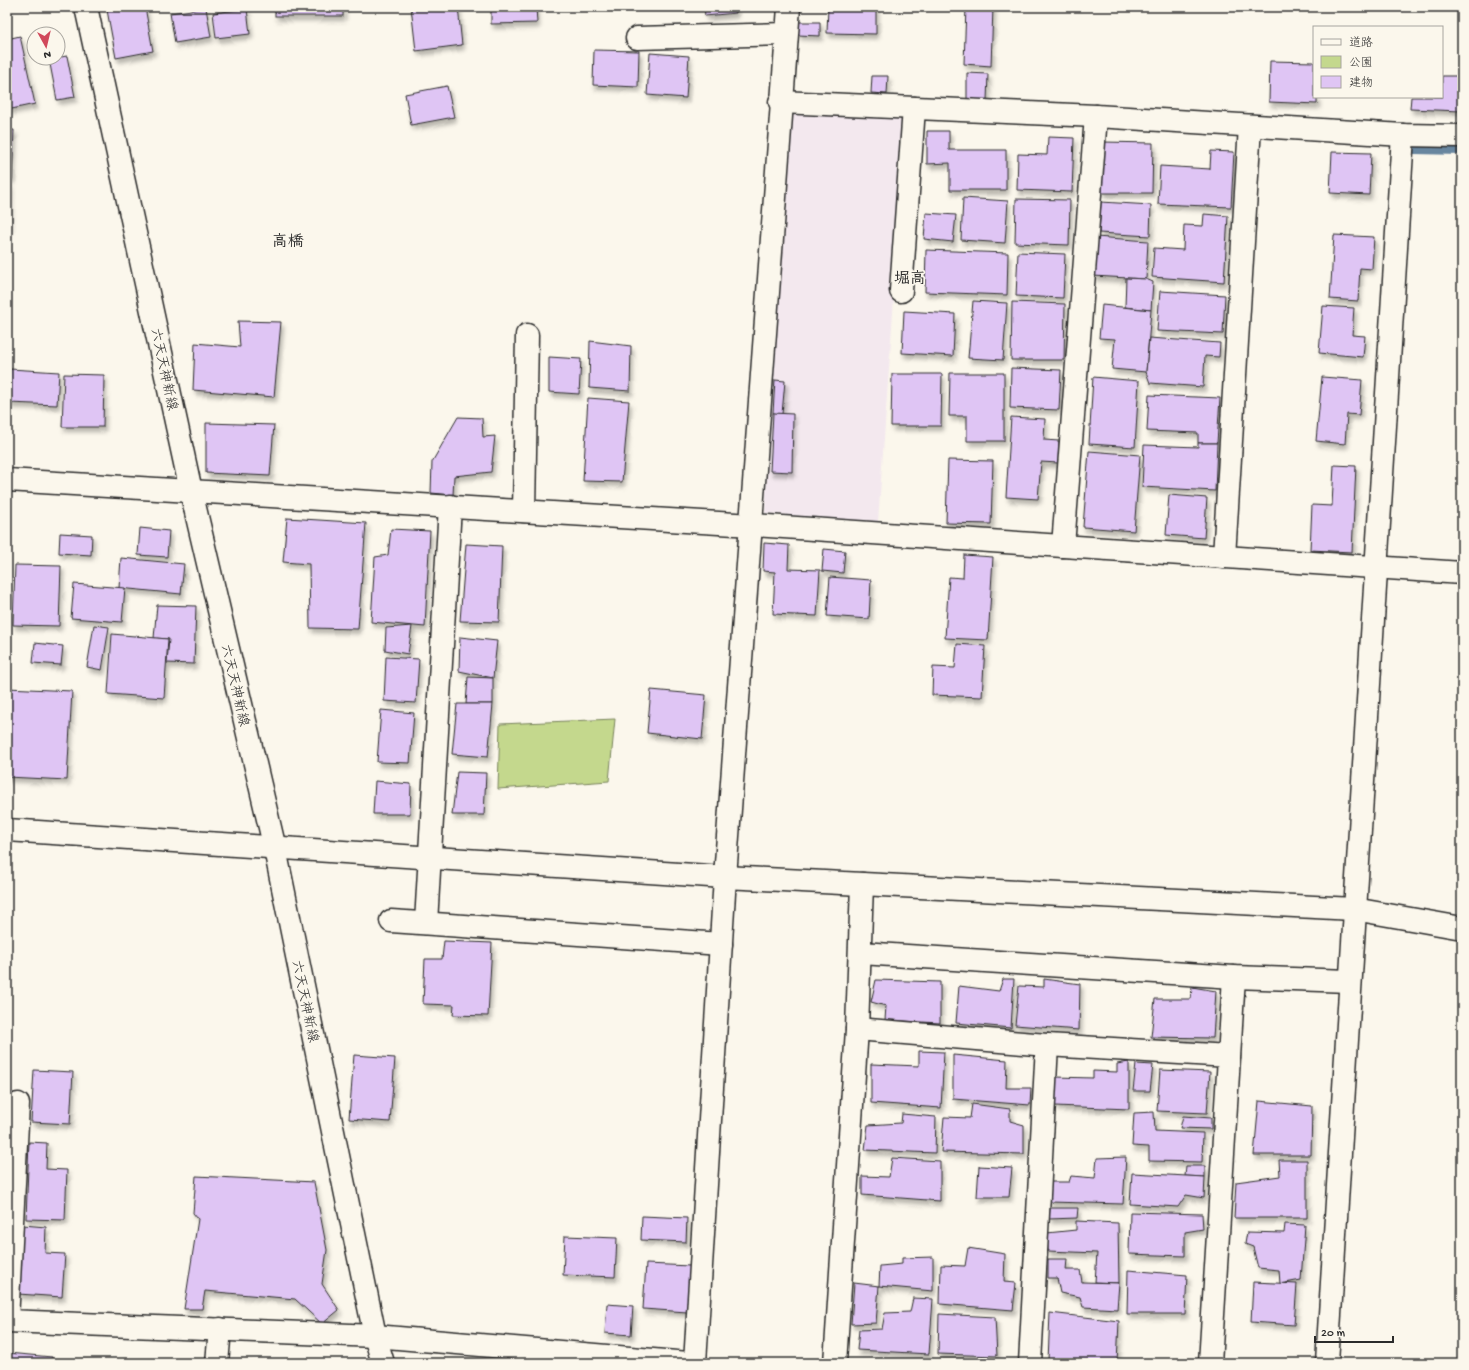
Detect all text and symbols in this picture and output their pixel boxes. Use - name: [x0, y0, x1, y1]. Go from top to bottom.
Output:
- north arrow: [26, 26, 66, 66]
- legend: [1313, 26, 1443, 98]
- text: 道路: [1349, 36, 1373, 51]
- text: N: [43, 47, 52, 60]
- text: 公園: [1349, 56, 1373, 71]
- text: 建物: [1349, 76, 1373, 91]
- district label: 高橋: [272, 232, 304, 253]
- district label: 堀高: [894, 269, 926, 290]
- street label: 六天天神新線: [146, 327, 180, 412]
- street label: 六天天神新線: [216, 643, 251, 728]
- street label: 六天天神新線: [287, 959, 321, 1044]
- scale bar: [1315, 1318, 1393, 1344]
- text: 20 m: [1321, 1327, 1346, 1341]

